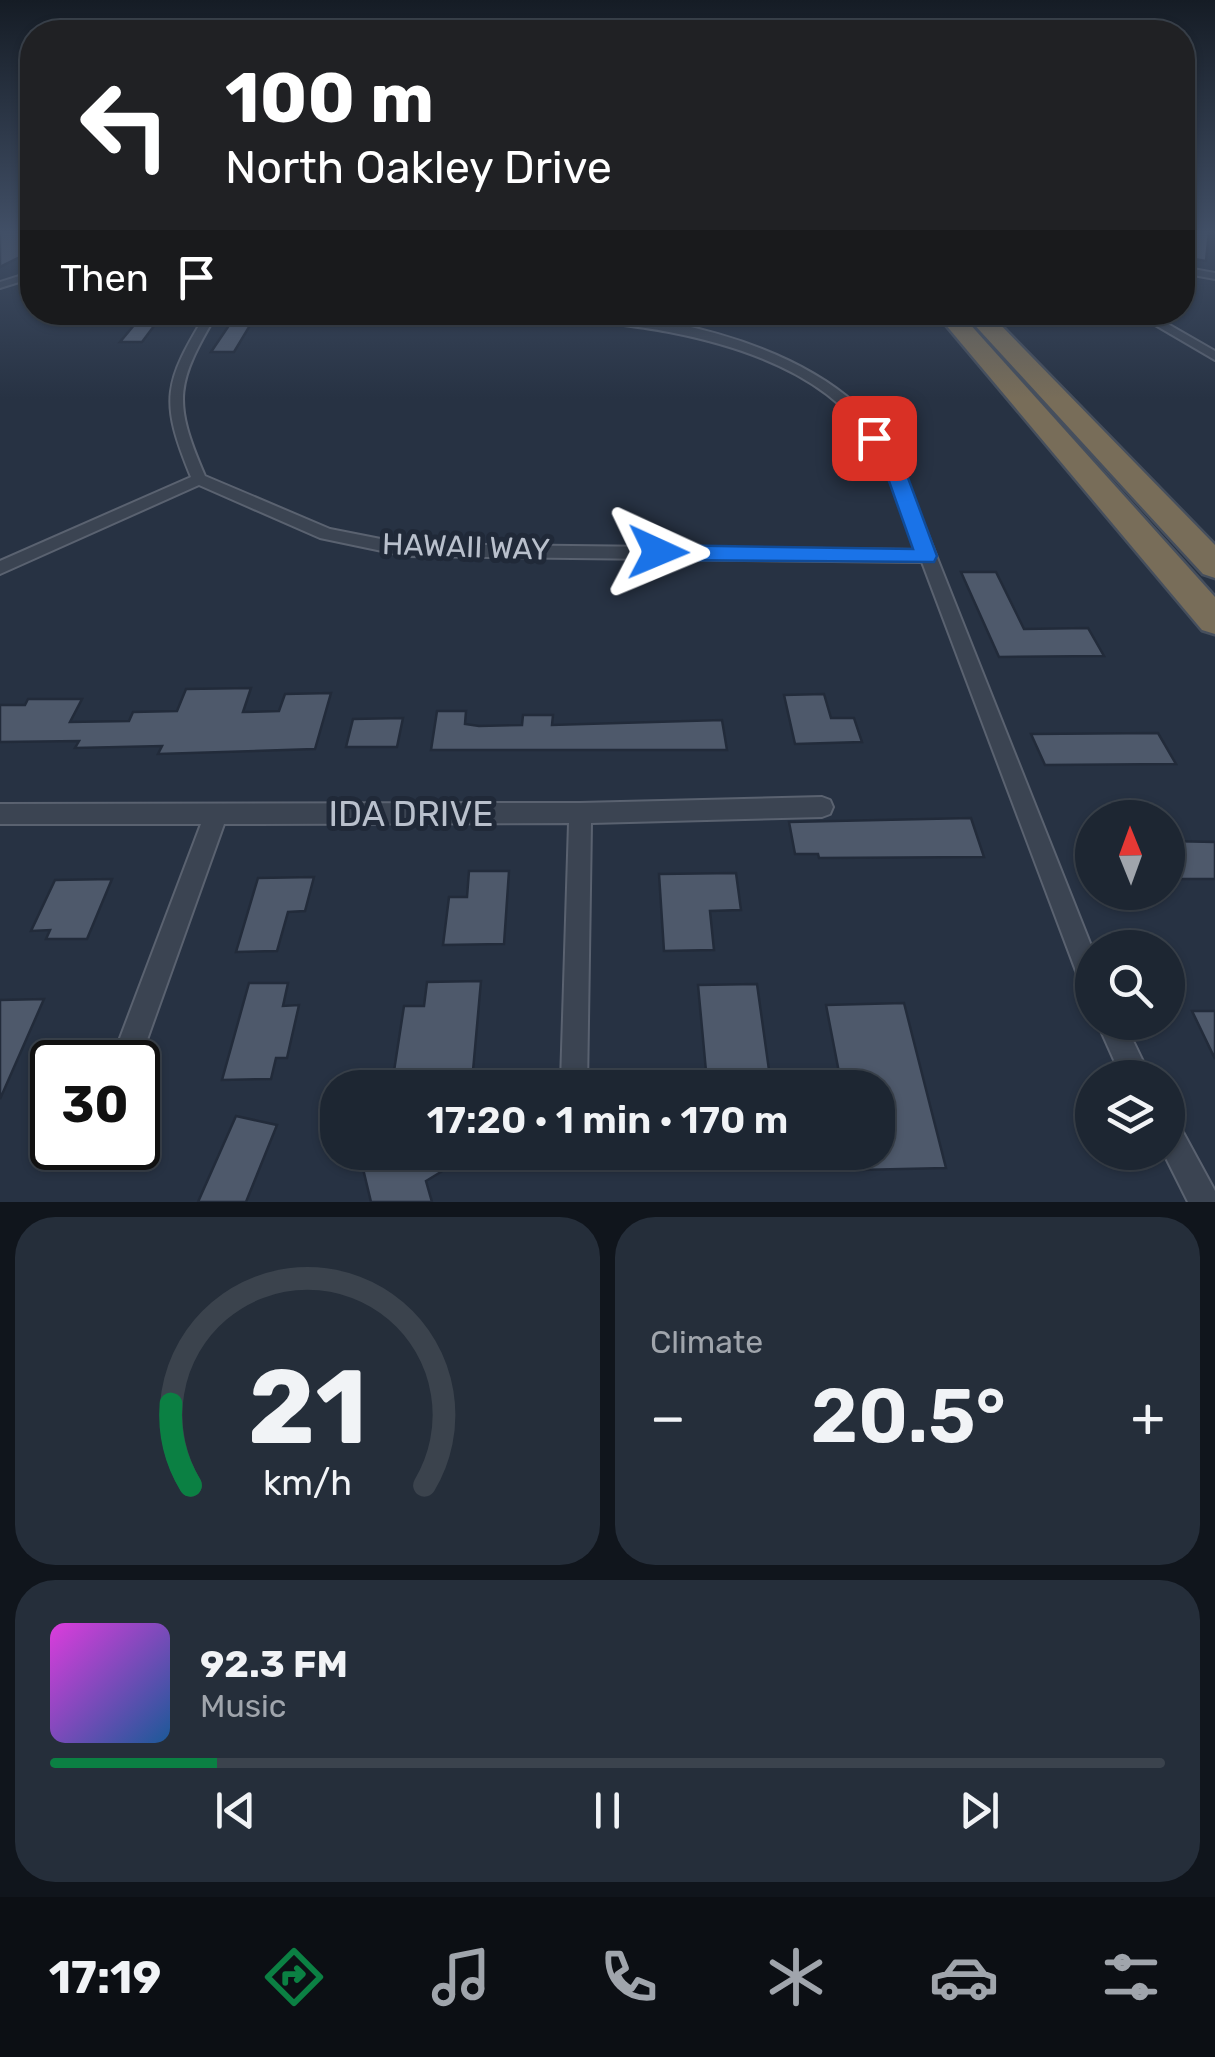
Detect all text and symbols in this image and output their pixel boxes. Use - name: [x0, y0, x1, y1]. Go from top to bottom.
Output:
- text: 100 m: [225, 57, 434, 140]
- icon: left: [60, 60, 190, 190]
- text: North Oakley Drive: [225, 141, 612, 194]
- icon: arrive: [169, 250, 224, 305]
- text: Then: [60, 255, 149, 301]
- pin: [832, 396, 917, 481]
- icon: arrive: [847, 411, 902, 466]
- position arrow: [606, 500, 710, 604]
- street label: HAWAII WAY: [381, 526, 551, 568]
- street label: IDA DRIVE: [328, 793, 494, 835]
- north arrow: [1075, 800, 1185, 910]
- map controls: [1075, 800, 1185, 1170]
- button: search: [1075, 930, 1185, 1040]
- speed limit sign: 30: [30, 1040, 160, 1170]
- button: layers: [1075, 1060, 1185, 1170]
- text: 17:20 · 1 min · 170 m: [427, 1097, 788, 1143]
- text: Climate: [650, 1323, 763, 1361]
- text: 21: [248, 1346, 367, 1469]
- text: 20.5°: [811, 1372, 1006, 1461]
- text: −: [650, 1385, 686, 1450]
- text: +: [1131, 1385, 1165, 1450]
- text: km/h: [263, 1462, 352, 1504]
- text: 92.3 FM: [200, 1641, 348, 1687]
- text: Music: [200, 1687, 286, 1725]
- icon: previous: [208, 1783, 263, 1838]
- icon: pause: [580, 1783, 635, 1838]
- icon: next: [952, 1783, 1007, 1838]
- icon: directions: [259, 1942, 329, 2012]
- icon: music: [426, 1942, 496, 2012]
- icon: phone: [594, 1942, 664, 2012]
- icon: climate: [761, 1942, 831, 2012]
- icon: car: [929, 1942, 999, 2012]
- icon: filters: [1096, 1942, 1166, 2012]
- text: 17:19: [49, 1951, 161, 2004]

